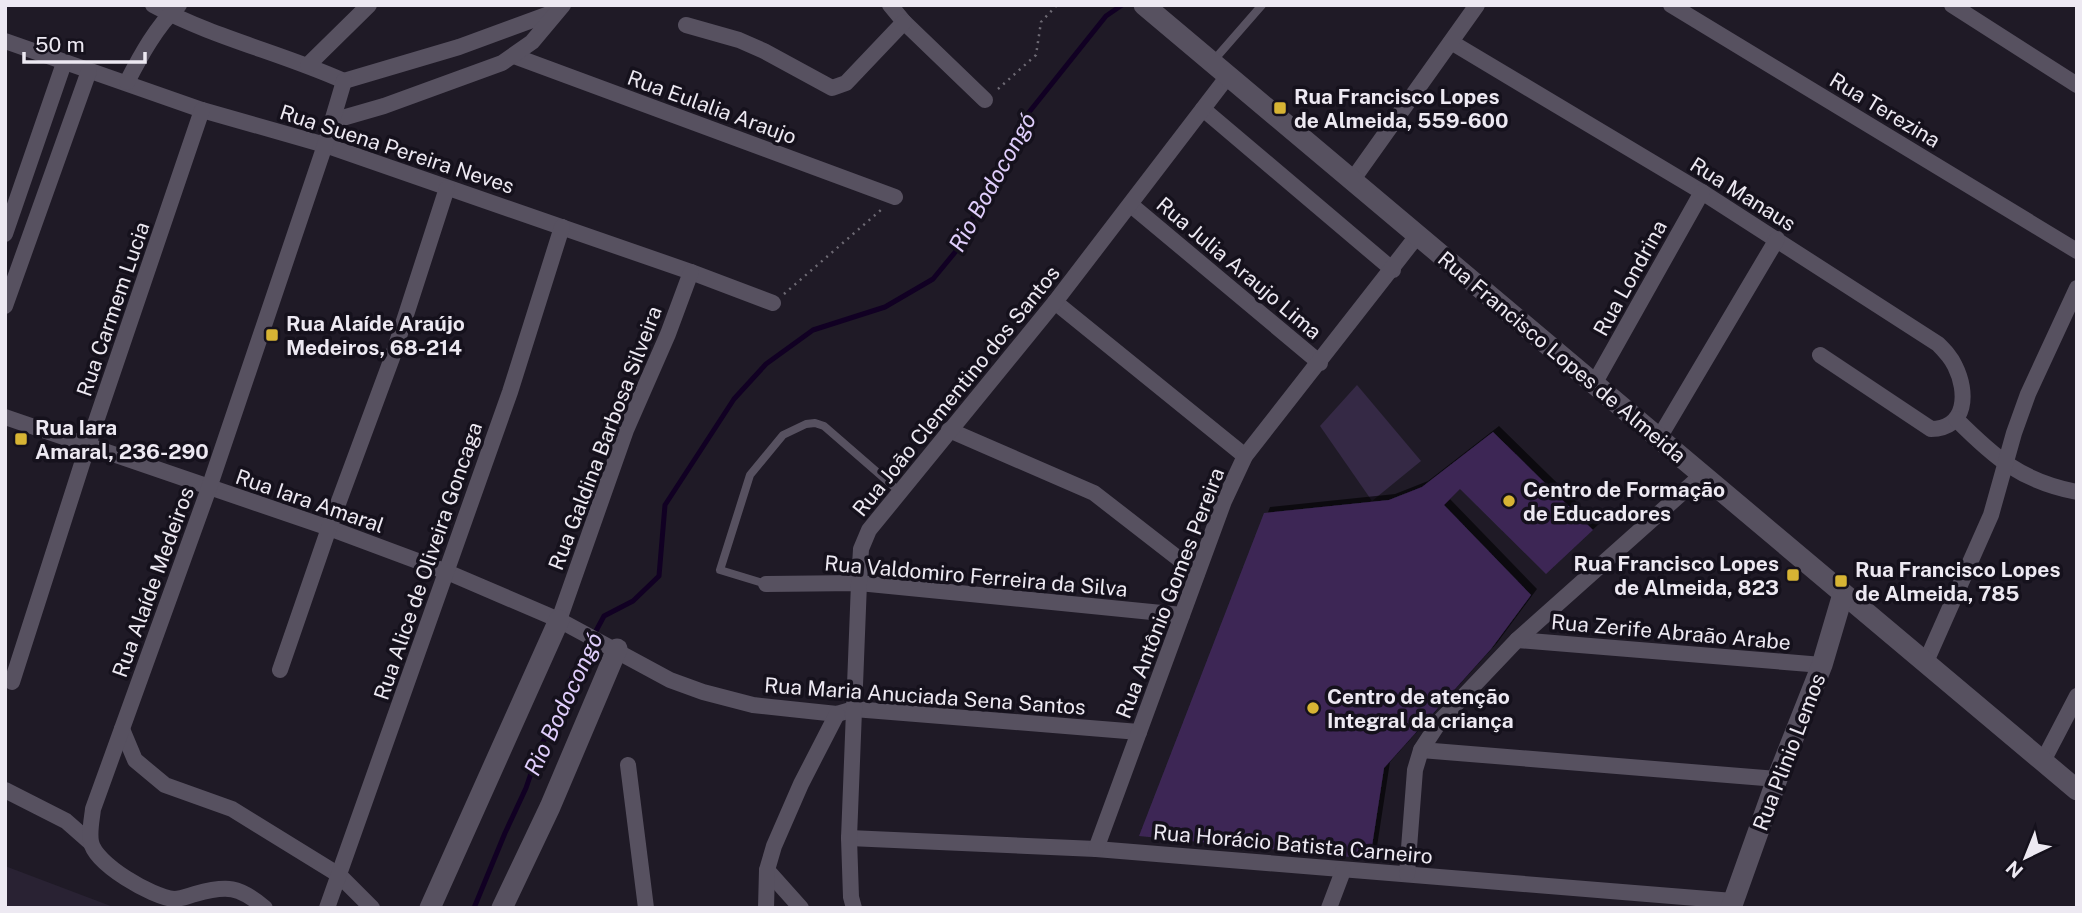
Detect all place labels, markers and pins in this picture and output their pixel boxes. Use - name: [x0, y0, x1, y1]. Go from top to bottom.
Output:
- place label: Rua Francisco Lopes de Almeida, 559-600: [1294, 84, 1509, 133]
- marker: Rua Francisco Lopes de Almeida, 559-600: [1272, 100, 1288, 116]
- place label: Rua Alaíde Araújo Medeiros, 68-214: [286, 311, 465, 360]
- marker: Rua Alaíde Araújo Medeiros, 68-214: [264, 327, 280, 343]
- place label: Rua Iara Amaral, 236-290: [35, 415, 209, 464]
- marker: Rua Iara Amaral, 236-290: [13, 431, 29, 447]
- place label: Centro de Formação de Educadores: [1523, 477, 1725, 526]
- marker: Centro de Formação de Educadores: [1501, 493, 1517, 509]
- place label: Rua Francisco Lopes de Almeida, 823: [1574, 551, 1779, 600]
- place label: Rua Francisco Lopes de Almeida, 785: [1855, 557, 2060, 606]
- marker: Rua Francisco Lopes de Almeida, 823: [1785, 567, 1801, 583]
- marker: Rua Francisco Lopes de Almeida, 785: [1833, 573, 1849, 589]
- place label: Centro de atenção Integral da criança: [1327, 684, 1514, 733]
- marker: Centro de atenção Integral da criança: [1305, 700, 1321, 716]

